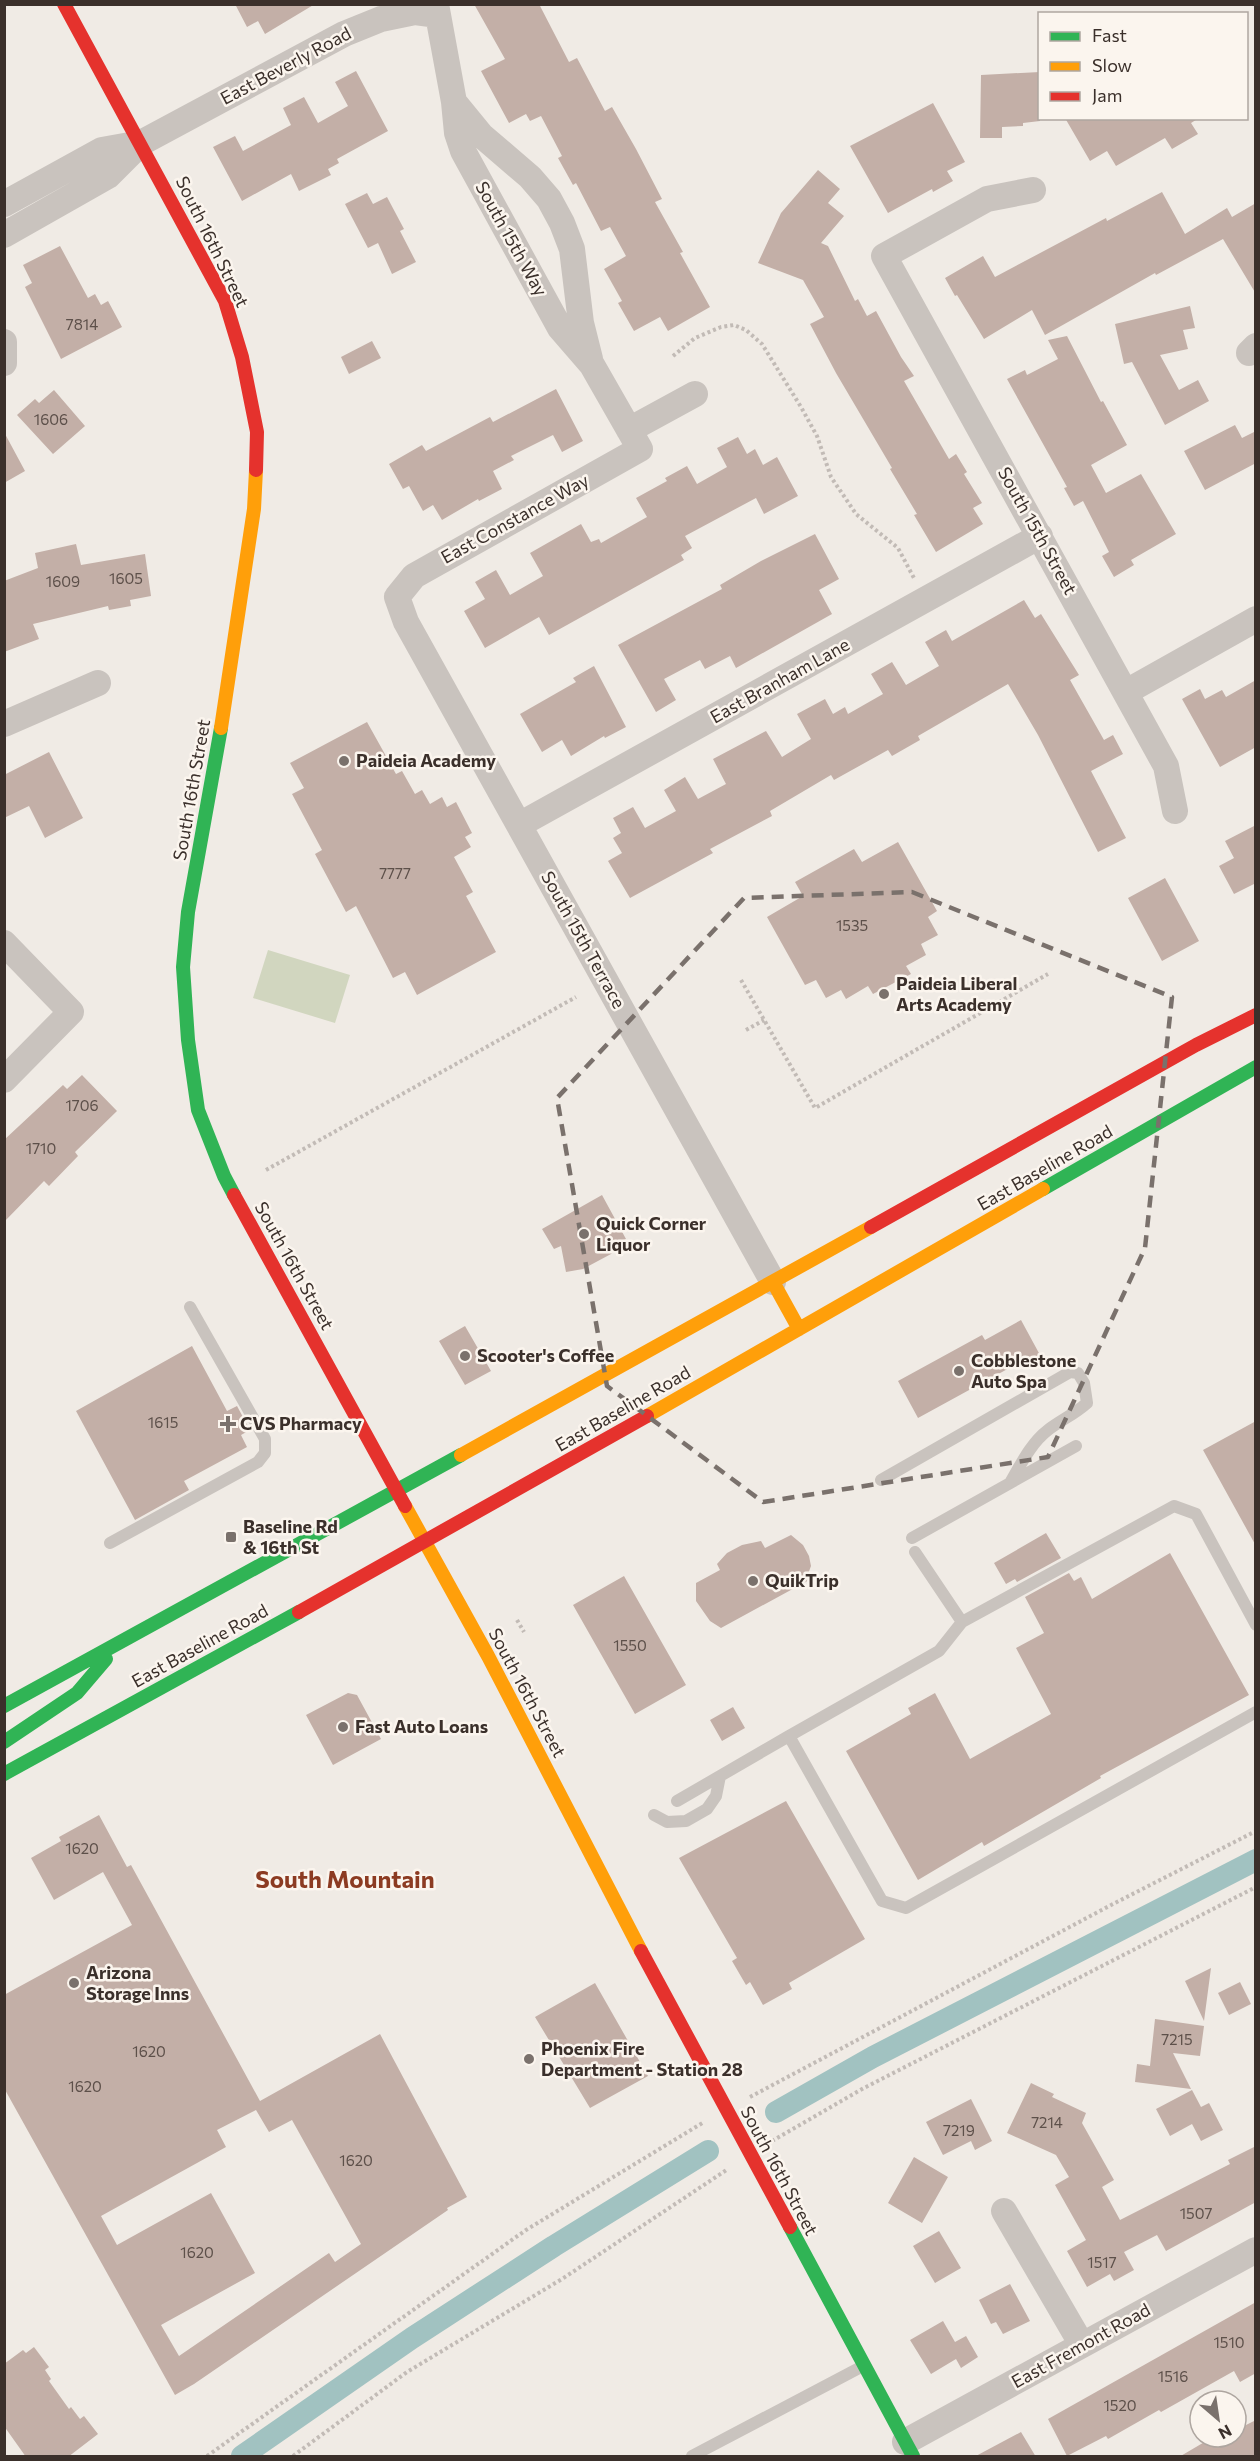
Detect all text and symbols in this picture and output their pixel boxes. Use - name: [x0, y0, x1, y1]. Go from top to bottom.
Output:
- legend: [1038, 12, 1248, 120]
- street label: East Beverly Road: [216, 21, 355, 109]
- text: Fast: [1092, 24, 1127, 46]
- text: Slow: [1092, 54, 1132, 76]
- text: Jam: [1092, 84, 1122, 106]
- street label: South 16th Street: [172, 172, 254, 311]
- street label: South 15th Way: [471, 177, 552, 300]
- house number: 7814: [66, 315, 98, 333]
- house number: 1606: [34, 410, 68, 428]
- street label: South 15th Street: [994, 463, 1082, 598]
- street label: East Constance Way: [437, 468, 592, 568]
- house number: 1605: [109, 569, 143, 587]
- house number: 1609: [46, 572, 80, 590]
- street label: East Branham Lane: [706, 633, 853, 728]
- street label: South 16th Street: [168, 717, 214, 862]
- place label: Paideia Academy: [356, 749, 496, 771]
- marker: Paideia Academy: [337, 754, 351, 768]
- house number: 7777: [379, 864, 411, 882]
- street label: South 15th Terrace: [537, 867, 631, 1012]
- house number: 1535: [836, 916, 868, 934]
- place label: Paideia Liberal Arts Academy: [896, 972, 1017, 1015]
- marker: Paideia Liberal Arts Academy: [877, 987, 891, 1001]
- house number: 1706: [65, 1096, 99, 1114]
- street label: East Baseline Road: [973, 1120, 1116, 1215]
- house number: 1710: [26, 1139, 56, 1157]
- street label: South 16th Street: [251, 1198, 339, 1333]
- place label: Quick Corner Liquor: [596, 1212, 707, 1255]
- marker: Quick Corner Liquor: [577, 1227, 591, 1241]
- place label: Scooter's Coffee: [477, 1344, 614, 1366]
- marker: Scooter's Coffee: [458, 1349, 472, 1363]
- place label: Cobblestone Auto Spa: [971, 1349, 1076, 1392]
- street label: East Baseline Road: [551, 1361, 694, 1456]
- marker: Cobblestone Auto Spa: [952, 1364, 966, 1378]
- place label: CVS Pharmacy: [240, 1412, 362, 1434]
- house number: 1615: [148, 1413, 178, 1431]
- marker: CVS Pharmacy: [221, 1417, 235, 1431]
- place label: Baseline Rd & 16th St: [243, 1515, 338, 1558]
- marker: Baseline Rd & 16th St: [224, 1530, 238, 1544]
- place label: QuikTrip: [765, 1569, 839, 1591]
- marker: QuikTrip: [746, 1574, 760, 1588]
- street label: East Baseline Road: [128, 1599, 271, 1692]
- street label: South 16th Street: [485, 1624, 571, 1761]
- house number: 1550: [613, 1636, 647, 1654]
- place label: Fast Auto Loans: [355, 1715, 488, 1737]
- marker: Fast Auto Loans: [336, 1720, 350, 1734]
- house number: 1620: [65, 1839, 99, 1857]
- district label: South Mountain: [255, 1864, 435, 1893]
- place label: Arizona Storage Inns: [86, 1961, 189, 2004]
- marker: Arizona Storage Inns: [67, 1976, 81, 1990]
- house number: 7215: [1161, 2030, 1193, 2048]
- place label: Phoenix Fire Department - Station 28: [541, 2037, 743, 2080]
- house number: 1620: [132, 2042, 166, 2060]
- marker: Phoenix Fire Department - Station 28: [522, 2052, 536, 2066]
- house number: 1620: [68, 2077, 102, 2095]
- street label: South 16th Street: [737, 2102, 823, 2239]
- house number: 7214: [1031, 2113, 1063, 2131]
- house number: 7219: [943, 2121, 975, 2139]
- house number: 1620: [339, 2151, 373, 2169]
- house number: 1507: [1180, 2204, 1212, 2222]
- house number: 1620: [180, 2243, 214, 2261]
- house number: 1517: [1087, 2253, 1117, 2271]
- street label: East Fremont Road: [1007, 2298, 1154, 2392]
- house number: 1510: [1213, 2333, 1245, 2351]
- house number: 1516: [1158, 2367, 1188, 2385]
- north arrow: [1188, 2389, 1248, 2449]
- house number: 1520: [1103, 2396, 1137, 2414]
- text: N: [1216, 2421, 1235, 2444]

